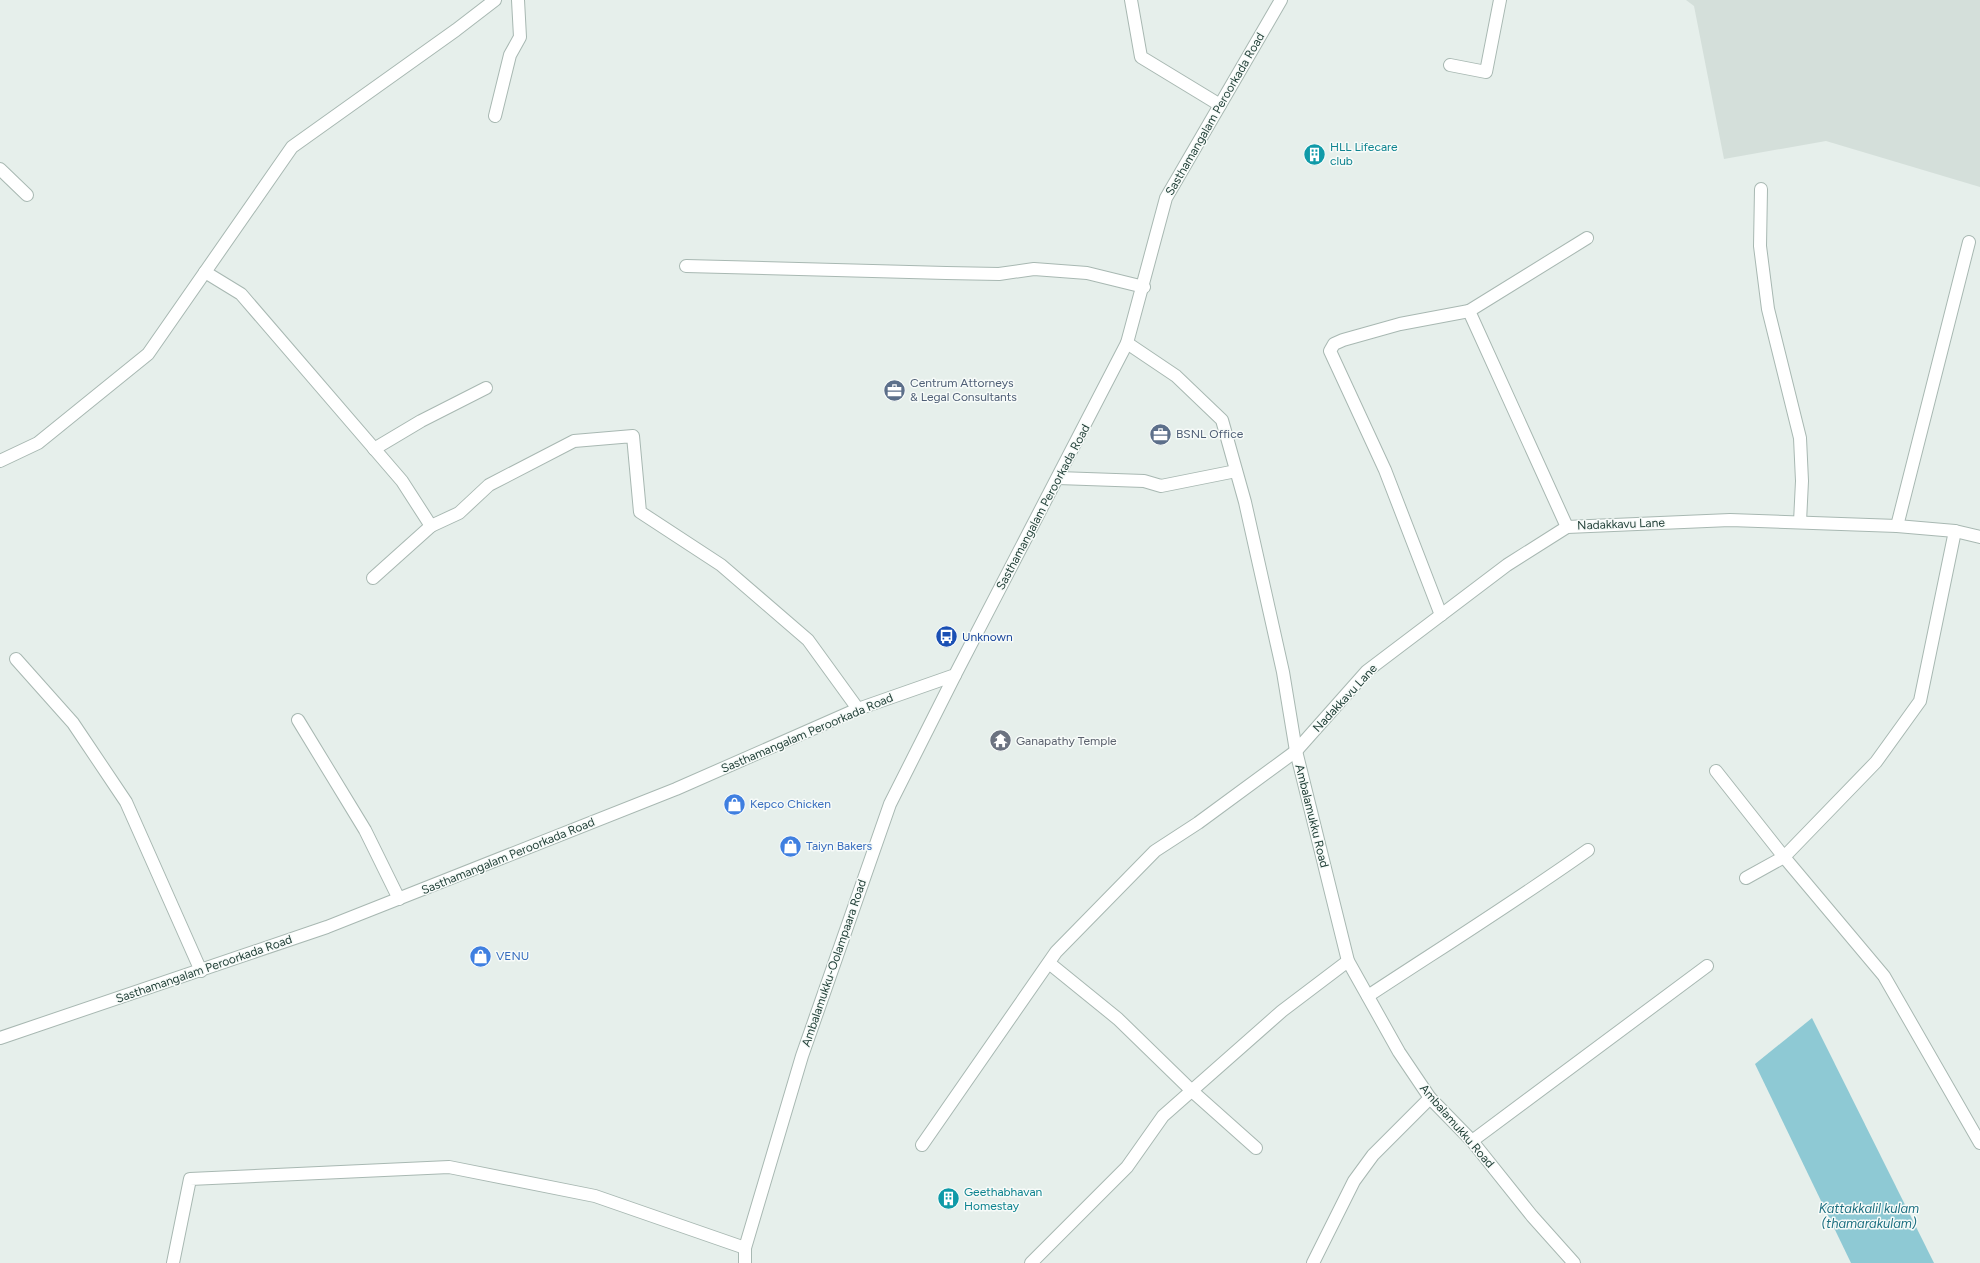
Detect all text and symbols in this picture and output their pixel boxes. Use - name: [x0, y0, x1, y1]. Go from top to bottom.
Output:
- street label: Sasthamangalam Peroorkada Road: [1163, 30, 1267, 198]
- place label: HLL Lifecare club: [1330, 140, 1398, 168]
- building icon: HLL Lifecare club: [1302, 141, 1328, 167]
- place label: Centrum Attorneys & Legal Consultants: [910, 376, 1017, 404]
- office icon: Centrum Attorneys & Legal Consultants: [882, 377, 908, 403]
- office icon: BSNL Office: [1148, 421, 1174, 447]
- street label: Sasthamangalam Peroorkada Road: [993, 422, 1093, 592]
- place label: BSNL Office: [1176, 427, 1244, 441]
- street label: Nadakkavu Lane: [1577, 515, 1665, 533]
- bus stop icon: Unknown: [934, 624, 960, 650]
- place label: Unknown: [962, 630, 1013, 644]
- street label: Nadakkavu Lane: [1310, 661, 1380, 735]
- street label: Sasthamangalam Peroorkada Road: [719, 690, 895, 776]
- temple icon: Ganapathy Temple: [988, 728, 1014, 754]
- place label: Ganapathy Temple: [1016, 734, 1117, 748]
- street label: Ambalamukku Road: [1292, 763, 1332, 869]
- shop icon: Kepco Chicken: [721, 791, 747, 817]
- place label: Kepco Chicken: [750, 797, 831, 811]
- street label: Sasthamangalam Peroorkada Road: [419, 815, 597, 897]
- shop icon: Taiyn Bakers: [777, 833, 803, 859]
- place label: Taiyn Bakers: [806, 839, 873, 853]
- street label: Ambalamukku-Oolampaara Road: [799, 878, 869, 1048]
- street label: Sasthamangalam Peroorkada Road: [114, 932, 294, 1006]
- shop icon: VENU: [467, 943, 493, 969]
- place label: VENU: [496, 949, 529, 963]
- street label: Ambalamukku Road: [1417, 1081, 1497, 1171]
- place label: Geethabhavan Homestay: [964, 1185, 1043, 1213]
- building icon: Geethabhavan Homestay: [935, 1186, 961, 1212]
- water label: Kattakkalil kulam (thamarakulam): [1819, 1201, 1919, 1231]

